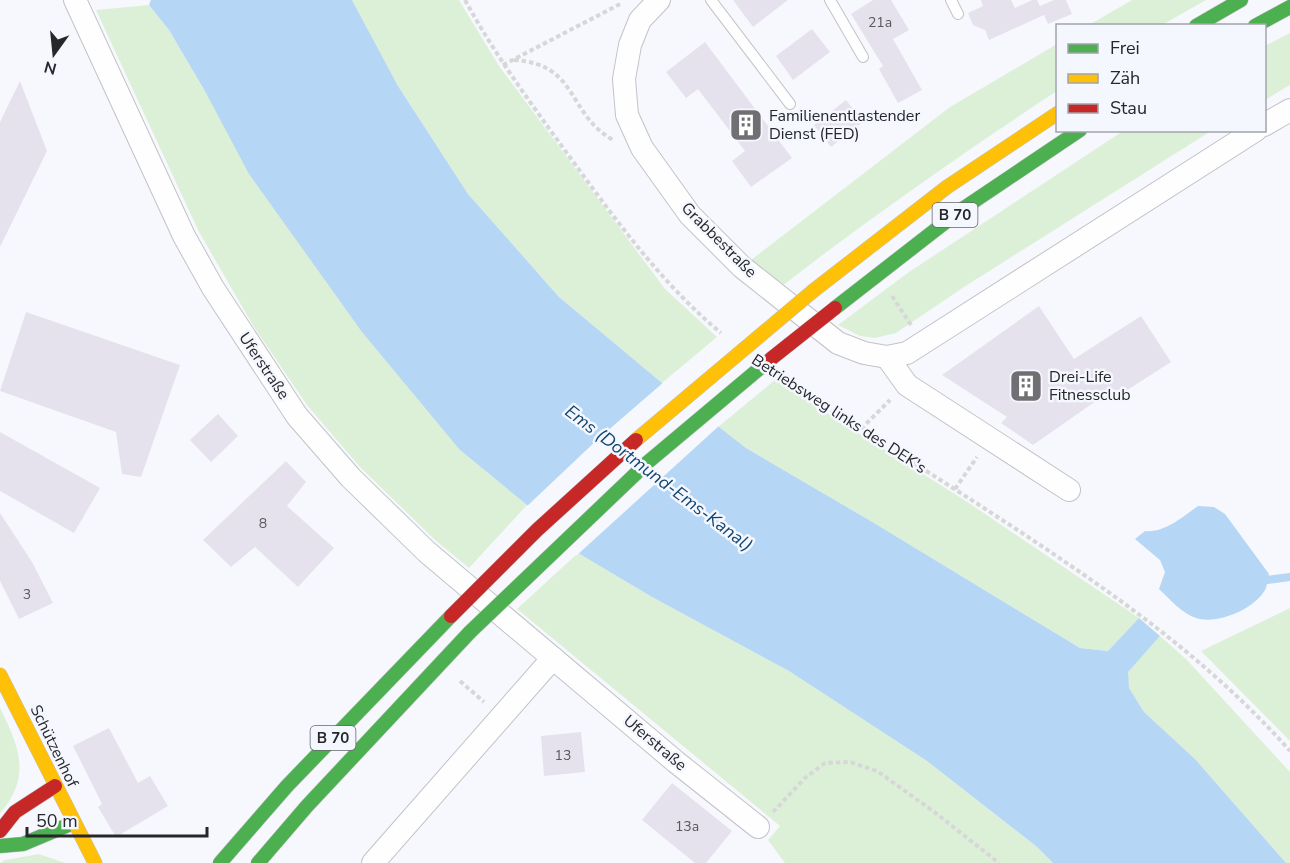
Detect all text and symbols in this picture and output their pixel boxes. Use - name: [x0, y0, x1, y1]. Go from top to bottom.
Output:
- house number: 21a: [868, 13, 892, 32]
- north arrow: [24, 24, 84, 84]
- legend: [1056, 24, 1266, 132]
- text: Frei: [1110, 36, 1140, 60]
- text: N: [42, 55, 59, 80]
- text: Zäh: [1110, 66, 1140, 90]
- text: Stau: [1110, 96, 1147, 120]
- place label: Familienentlastender Dienst (FED): [769, 105, 920, 145]
- building icon: Familienentlastender Dienst (FED): [728, 107, 764, 143]
- street label: Grabbestraße: [676, 197, 762, 283]
- road number: B 70: [932, 203, 978, 227]
- street label: Uferstraße: [233, 328, 295, 404]
- street label: Betriebsweg links des DEK's: [747, 349, 931, 479]
- place label: Drei-Life Fitnessclub: [1049, 366, 1131, 406]
- building icon: Drei-Life Fitnessclub: [1008, 368, 1044, 404]
- water label: Ems (Dortmund-Ems-Kanal): [560, 399, 758, 557]
- house number: 8: [259, 514, 267, 533]
- house number: 3: [23, 585, 31, 604]
- street label: Schützenhof: [25, 701, 84, 791]
- street label: Uferstraße: [619, 710, 691, 776]
- road number: B 70: [310, 726, 356, 750]
- house number: 13: [555, 746, 571, 765]
- scale bar: [27, 800, 207, 838]
- text: 50 m: [36, 809, 78, 833]
- house number: 13a: [675, 817, 699, 836]

